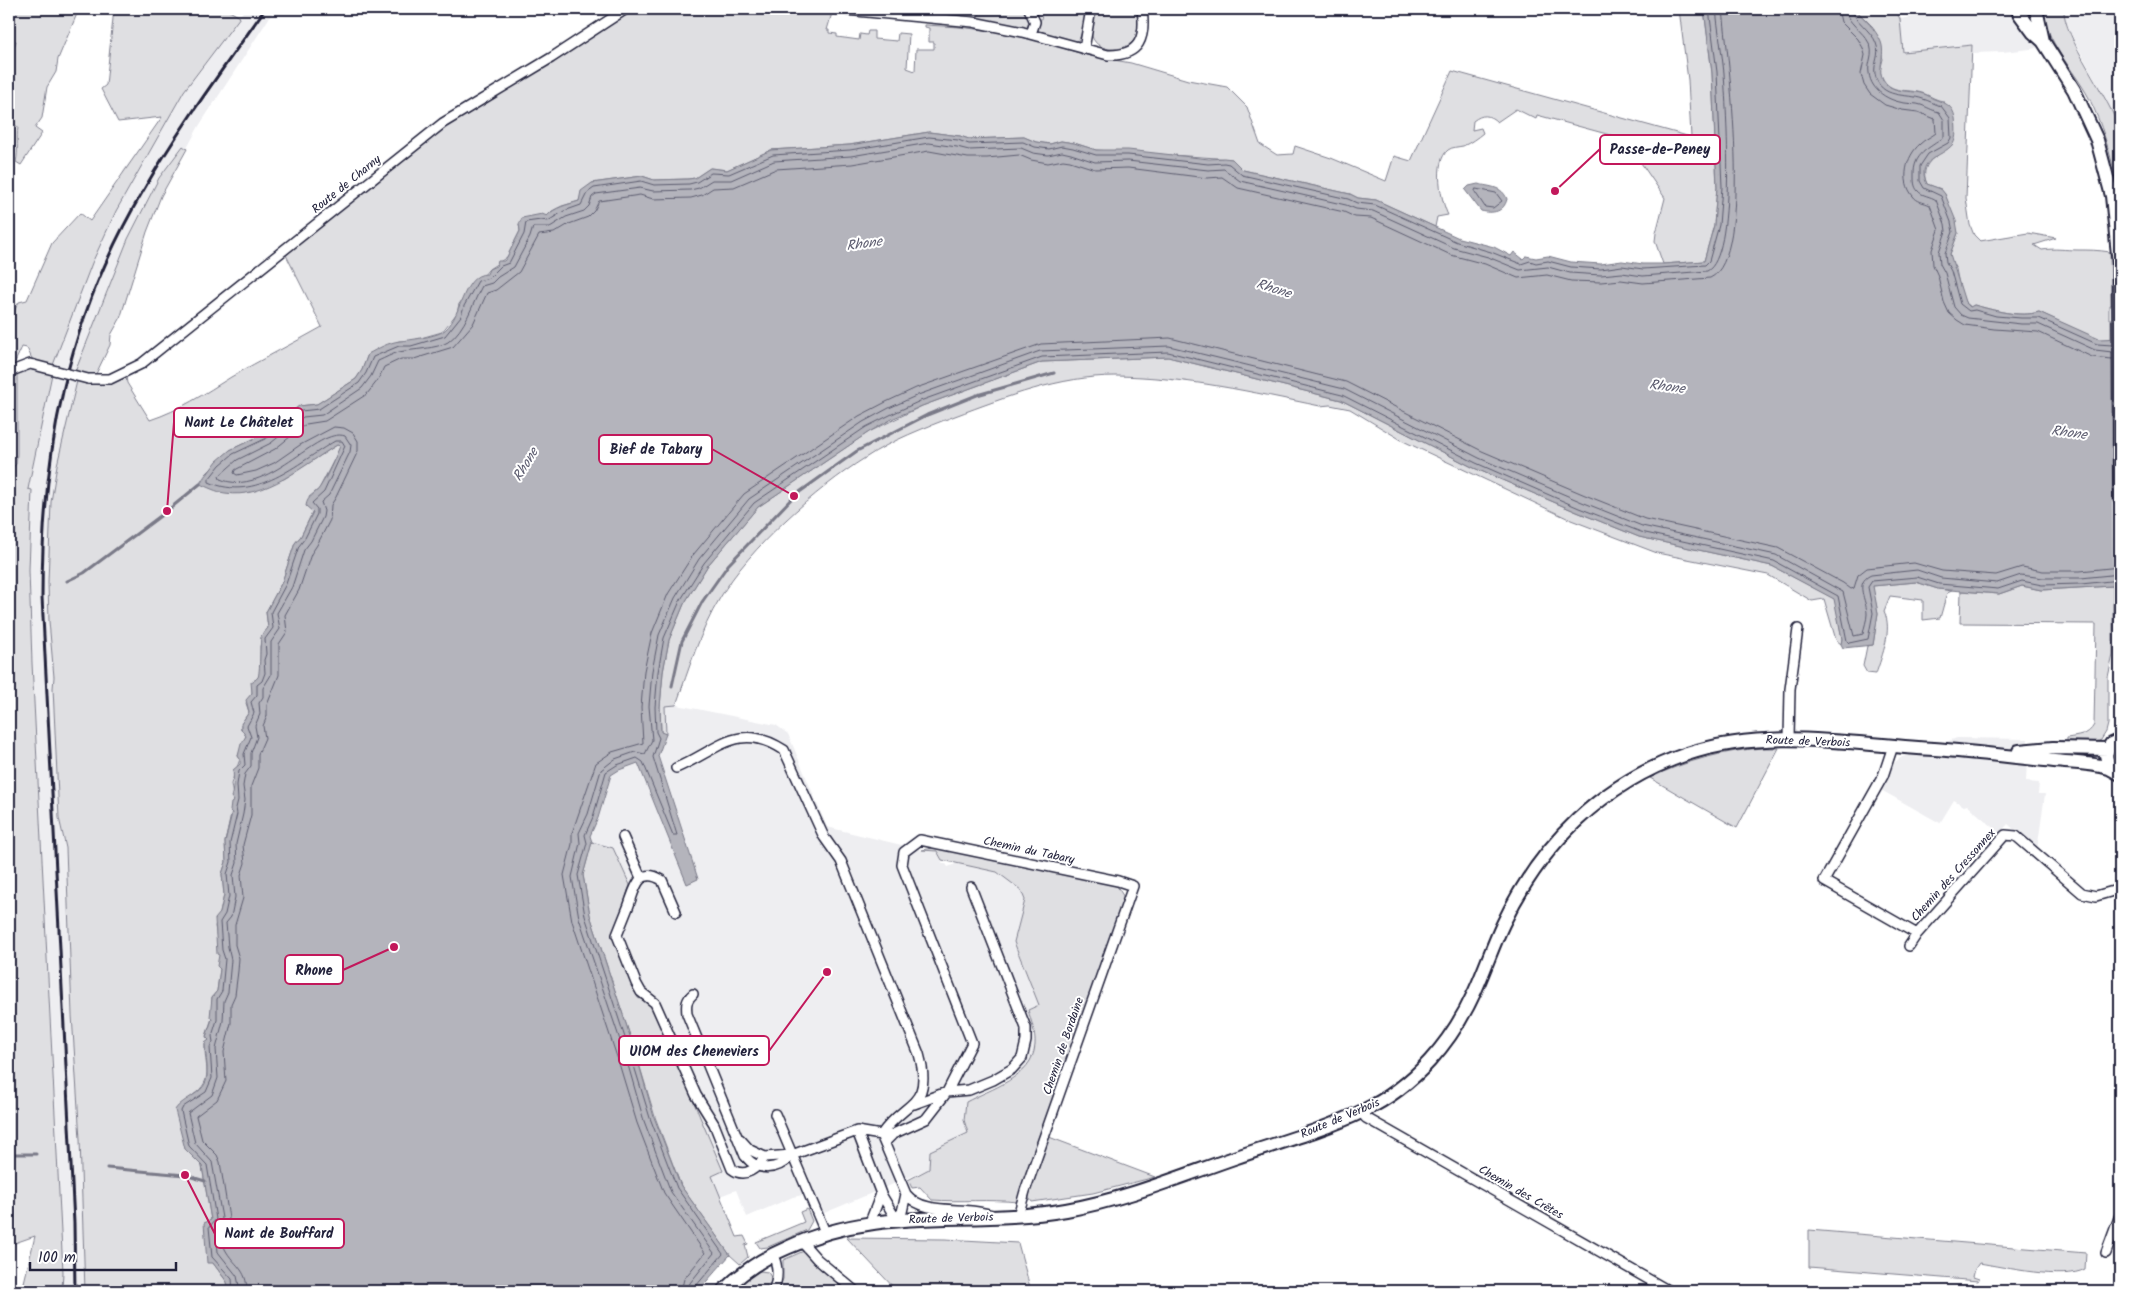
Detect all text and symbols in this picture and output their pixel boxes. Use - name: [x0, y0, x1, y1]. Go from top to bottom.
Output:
- callout: Passe-de-Peney: [1600, 135, 1720, 164]
- text: Passe-de-Peney: [1610, 139, 1711, 161]
- street label: Route de Charny: [307, 150, 385, 218]
- water label: Rhone: [845, 230, 885, 257]
- water label: Rhone: [1253, 273, 1296, 305]
- water label: Rhone: [1648, 374, 1688, 400]
- callout: Nant Le Châtelet: [174, 408, 303, 437]
- text: Nant Le Châtelet: [184, 412, 294, 434]
- water label: Rhone: [2050, 420, 2090, 446]
- callout: Bief de Tabary: [599, 435, 712, 464]
- text: Bief de Tabary: [610, 439, 703, 461]
- water label: Rhone: [507, 442, 545, 486]
- street label: Route de Verbois: [1765, 731, 1851, 752]
- street label: Chemin des Cressonnex: [1906, 824, 2001, 926]
- street label: Chemin du Tabary: [982, 832, 1077, 870]
- callout: Rhone: [285, 955, 343, 984]
- text: Rhone: [295, 960, 333, 982]
- street label: Chemin de Bordaine: [1038, 994, 1089, 1098]
- callout: UIOM des Cheneviers: [619, 1036, 769, 1065]
- text: UIOM des Cheneviers: [629, 1041, 759, 1063]
- street label: Route de Verbois: [1297, 1093, 1383, 1144]
- street label: Chemin des Crêtes: [1475, 1160, 1567, 1225]
- street label: Route de Verbois: [908, 1208, 994, 1229]
- callout: Nant de Bouffard: [215, 1219, 344, 1248]
- text: Nant de Bouffard: [224, 1223, 334, 1245]
- scale bar: [30, 1240, 176, 1272]
- text: 100 m: [38, 1246, 76, 1270]

